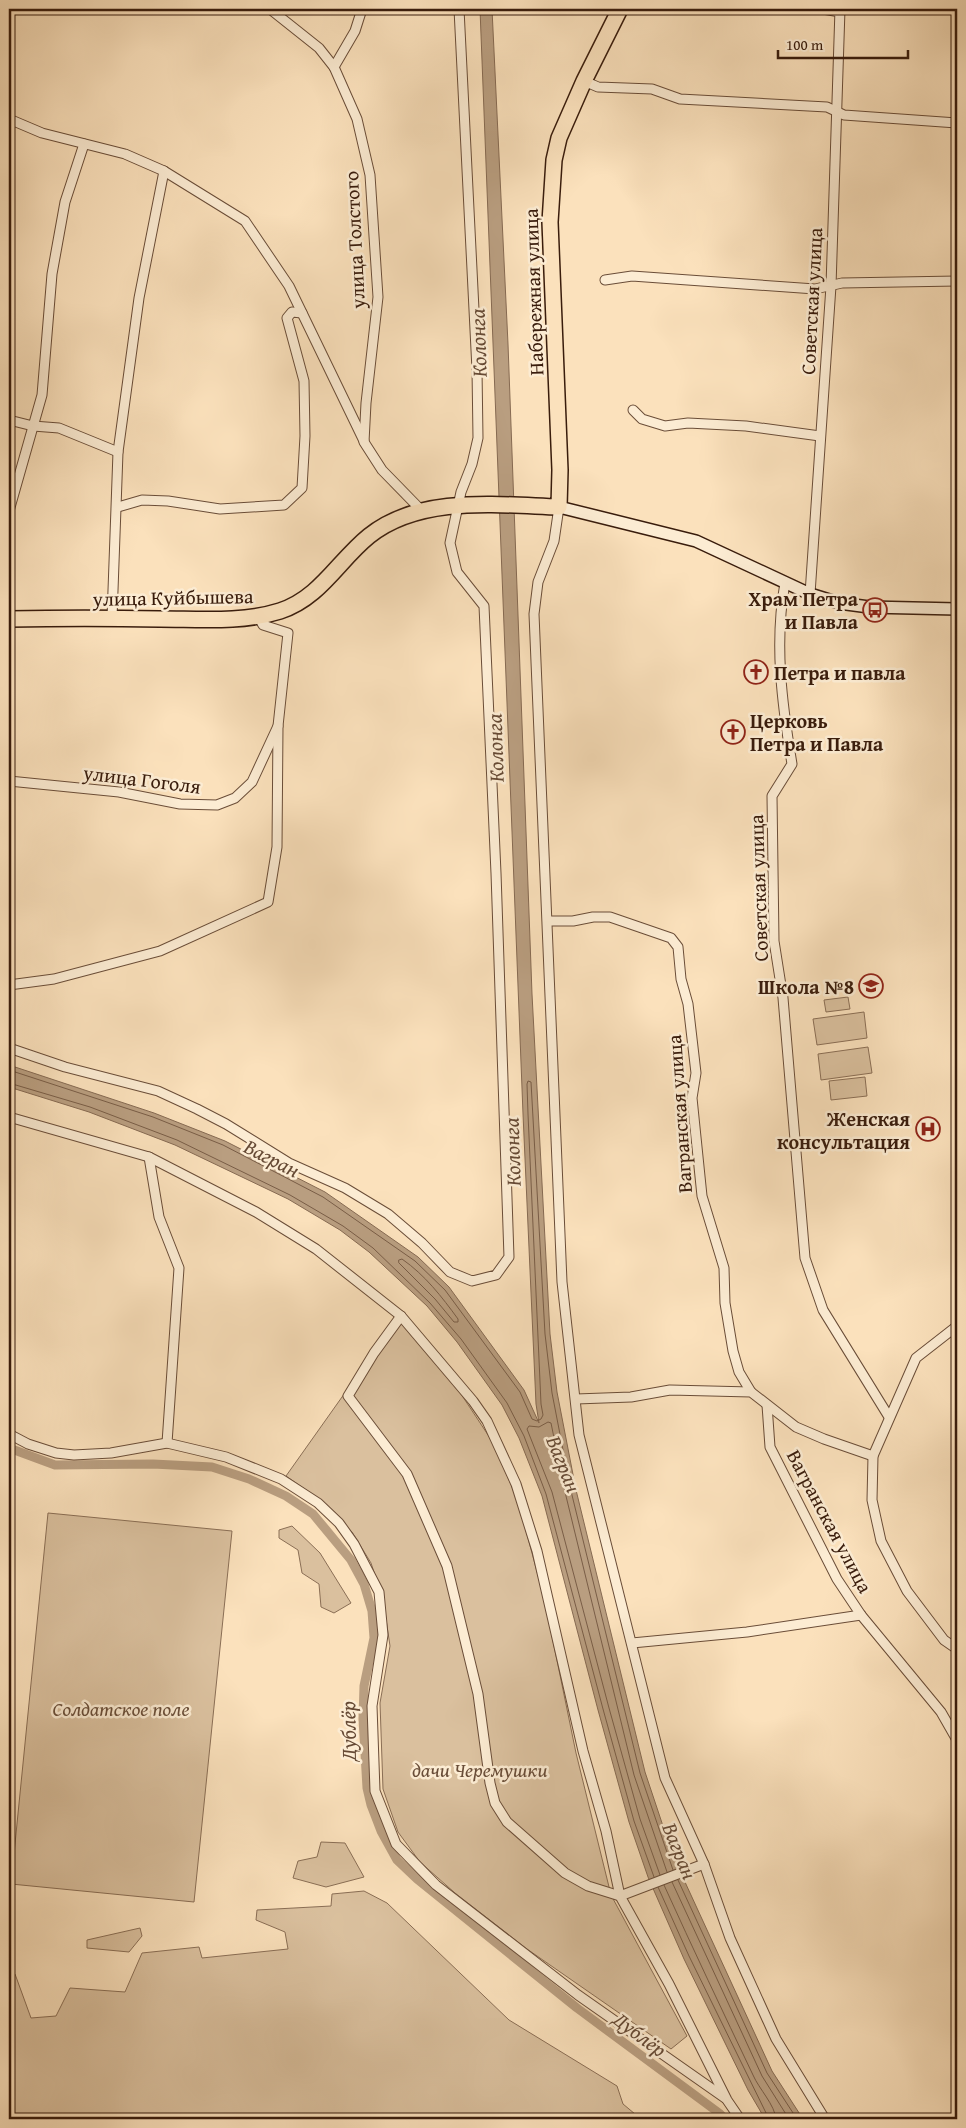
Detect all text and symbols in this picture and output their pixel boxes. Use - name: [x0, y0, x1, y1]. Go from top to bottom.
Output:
- scale bar: [778, 28, 908, 60]
- text: 100 m: [786, 34, 824, 55]
- street label: улица Толстого: [336, 170, 372, 311]
- street label: Набережная улица: [516, 208, 550, 376]
- street label: Советская улица: [793, 226, 829, 375]
- water label: Колонга: [461, 308, 495, 378]
- street label: улица Куйбышева: [91, 581, 254, 613]
- place label: Храм Петра и Павла: [749, 584, 859, 636]
- bus stop icon: Храм Петра и Павла: [862, 597, 888, 623]
- place label: Петра и павла: [774, 658, 906, 687]
- church icon: Петра и павла: [743, 659, 769, 685]
- place label: Церковь Петра и Павла: [750, 706, 884, 758]
- water label: Колонга: [478, 713, 512, 783]
- church icon: Церковь Петра и Павла: [720, 719, 746, 745]
- street label: улица Гоголя: [81, 757, 202, 801]
- street label: Советская улица: [741, 813, 775, 962]
- place label: Школа №8: [758, 972, 854, 1001]
- school or university icon: Школа №8: [858, 973, 884, 999]
- street label: Вагранская улица: [659, 1033, 699, 1194]
- place label: Женская консультация: [777, 1104, 910, 1156]
- hospital icon: Женская консультация: [915, 1116, 941, 1142]
- water label: Колонга: [495, 1117, 529, 1187]
- water label: Вагран: [238, 1130, 305, 1185]
- water label: Вагран: [538, 1430, 589, 1497]
- street label: Вагранская улица: [780, 1444, 880, 1598]
- park label: Солдатское поле: [53, 1694, 189, 1723]
- water label: Дублёр: [332, 1701, 364, 1762]
- park label: дачи Черемушки: [412, 1755, 548, 1784]
- water label: Вагран: [654, 1817, 705, 1884]
- water label: Дублёр: [606, 2003, 673, 2064]

